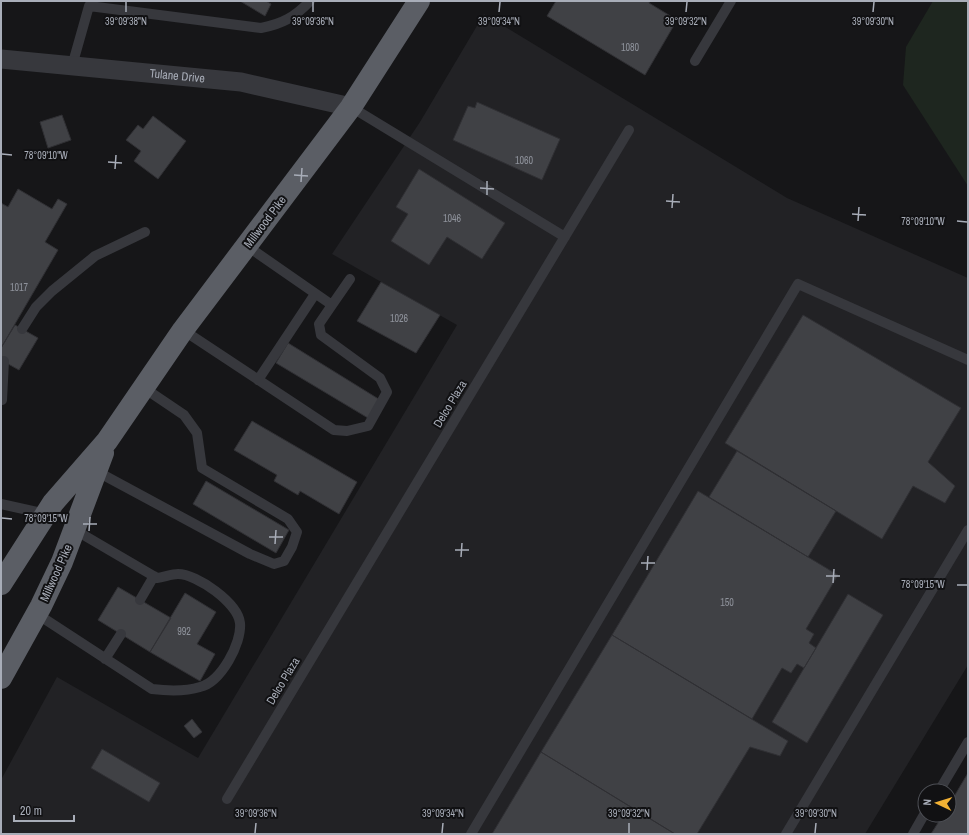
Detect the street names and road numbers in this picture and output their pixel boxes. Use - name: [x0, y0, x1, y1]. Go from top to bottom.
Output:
- street label: Tulane Drive: [149, 65, 206, 87]
- street label: Millwood Pike: [240, 193, 290, 251]
- street label: Delco Plaza: [430, 377, 471, 431]
- street label: Millwood Pike: [36, 542, 76, 604]
- street label: Delco Plaza: [263, 654, 304, 708]

